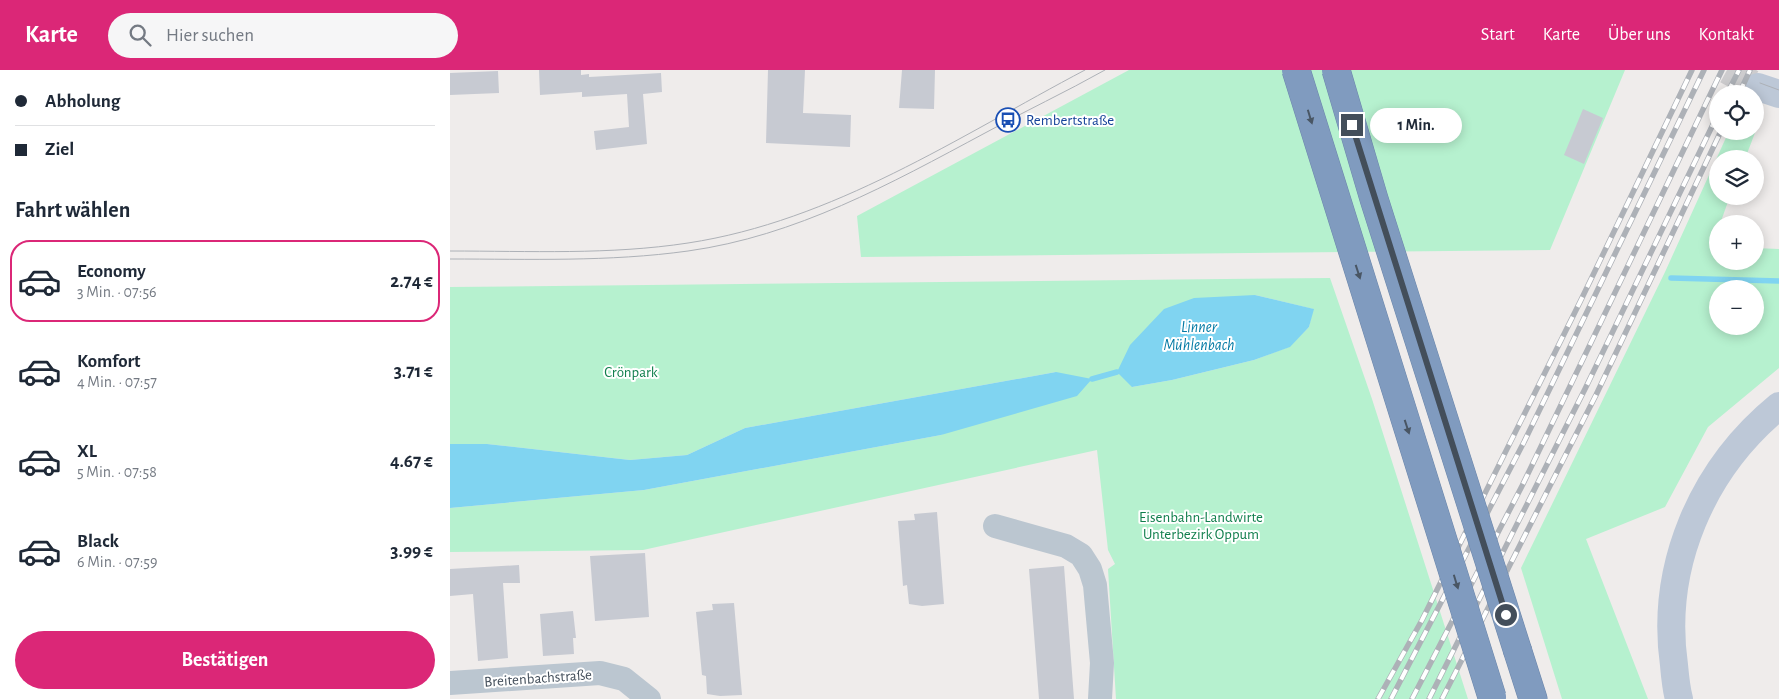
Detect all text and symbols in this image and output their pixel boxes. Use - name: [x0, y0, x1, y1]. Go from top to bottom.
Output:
- search box: [108, 13, 458, 58]
- icon: search: [126, 21, 154, 49]
- text: Karte: [25, 23, 78, 47]
- text: Hier suchen: [166, 26, 254, 45]
- text: Start: [1481, 26, 1515, 44]
- text: Karte: [1543, 26, 1580, 44]
- text: Über uns: [1608, 26, 1671, 44]
- text: Kontakt: [1699, 26, 1754, 44]
- map controls: [1709, 85, 1764, 335]
- button: locate: [1709, 85, 1764, 140]
- text: Abholung: [45, 92, 120, 111]
- bus stop icon: Rembertstraße: [995, 107, 1021, 133]
- callout: 1 Min.: [1370, 108, 1462, 142]
- one-way arrow: [1307, 109, 1314, 124]
- place label: Rembertstraße: [1026, 113, 1114, 128]
- route end: [1341, 114, 1363, 136]
- text: 1 Min.: [1397, 117, 1435, 133]
- text: Ziel: [45, 140, 74, 159]
- button: layers: [1709, 150, 1764, 205]
- text: Fahrt wählen: [15, 199, 130, 221]
- button: +: [1709, 215, 1764, 270]
- icon: car: [17, 259, 62, 304]
- text: Economy: [77, 262, 146, 281]
- one-way arrow: [1355, 264, 1362, 279]
- text: 2.74 €: [390, 272, 433, 291]
- button: −: [1709, 280, 1764, 335]
- text: 3 Min. · 07:56: [77, 284, 157, 300]
- water label: Linner Mühlenbach: [1163, 319, 1235, 353]
- icon: car: [17, 349, 62, 394]
- text: Komfort: [77, 352, 141, 371]
- text: 3.71 €: [394, 362, 433, 381]
- park label: Crönpark: [604, 365, 658, 380]
- text: 4 Min. · 07:57: [77, 374, 157, 390]
- one-way arrow: [1404, 419, 1411, 434]
- icon: car: [17, 439, 62, 484]
- text: XL: [77, 442, 97, 461]
- text: 4.67 €: [390, 452, 433, 471]
- text: 5 Min. · 07:58: [77, 464, 157, 480]
- park label: Eisenbahn-Landwirte Unterbezirk Oppum: [1139, 510, 1263, 542]
- icon: car: [17, 529, 62, 574]
- text: Black: [77, 532, 119, 551]
- text: 3.99 €: [390, 542, 433, 561]
- text: 6 Min. · 07:59: [77, 554, 158, 570]
- one-way arrow: [1453, 574, 1460, 589]
- route start: [1495, 604, 1517, 626]
- button: Bestätigen: [15, 631, 435, 689]
- street label: Breitenbachstraße: [484, 667, 592, 690]

